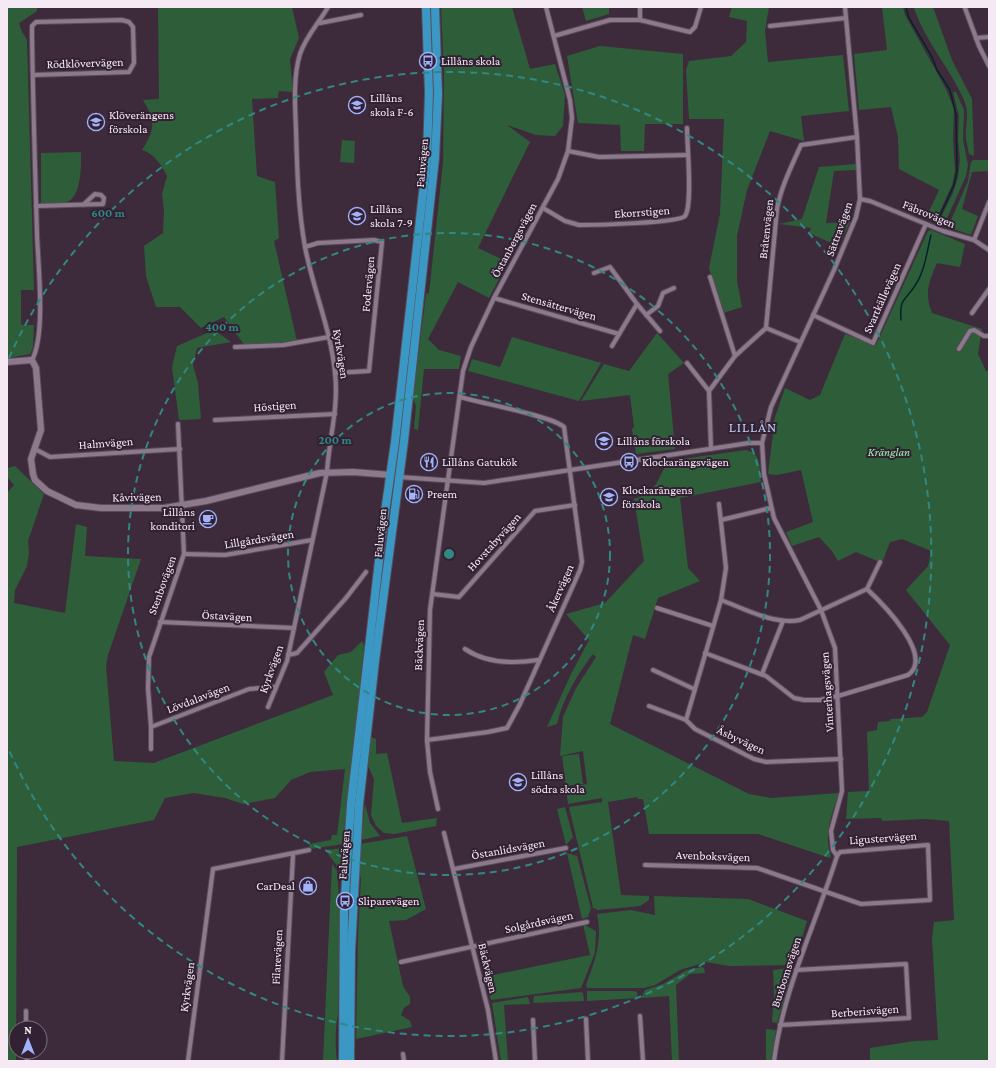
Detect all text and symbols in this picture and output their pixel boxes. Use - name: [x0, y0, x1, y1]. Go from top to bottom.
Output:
- bus stop icon: Lillåns skola: [418, 51, 438, 71]
- place label: Lillåns skola: [441, 54, 501, 68]
- street label: Rödklövervägen: [46, 55, 124, 71]
- place label: Lillåns skola F-6: [370, 91, 414, 119]
- school or university icon: Lillåns skola F-6: [347, 95, 367, 115]
- place label: Klöverängens förskola: [109, 108, 174, 136]
- school or university icon: Klöverängens förskola: [86, 112, 106, 132]
- street label: Faluvägen: [413, 137, 431, 188]
- street label: Fäbrovägen: [901, 197, 958, 231]
- street label: Bråtenvägen: [756, 198, 776, 260]
- street label: Sättravägen: [823, 199, 856, 258]
- street label: Östanbergsvägen: [488, 200, 540, 280]
- place label: Lillåns skola 7-9: [370, 202, 413, 230]
- street label: Ekorrstigen: [614, 203, 671, 221]
- text: 600 m: [91, 206, 126, 220]
- school or university icon: Lillåns skola 7-9: [347, 206, 367, 226]
- street label: Fodervägen: [359, 255, 377, 312]
- street label: Svartkällevägen: [860, 260, 904, 336]
- street label: Stensättervägen: [520, 289, 599, 324]
- text: 400 m: [205, 320, 240, 334]
- street label: Kyrkvägen: [330, 328, 352, 380]
- street label: Höstigen: [253, 397, 298, 414]
- district label: LILLÅN: [729, 419, 777, 435]
- school or university icon: Lillåns förskola: [594, 431, 614, 451]
- text: 200 m: [318, 433, 352, 447]
- street label: Halmvägen: [78, 434, 134, 452]
- place label: Lillåns förskola: [617, 434, 690, 448]
- park label: Kränglan: [868, 445, 910, 459]
- restaurant icon: Lillåns Gatukök: [419, 452, 439, 472]
- bus stop icon: Klockarängsvägen: [619, 452, 639, 472]
- place label: Lillåns Gatukök: [442, 455, 517, 469]
- place label: Klockarängsvägen: [642, 455, 730, 469]
- place label: Klockarängens förskola: [622, 483, 693, 511]
- fuel station icon: Preem: [404, 484, 424, 504]
- place label: Preem: [427, 487, 458, 501]
- school or university icon: Klockarängens förskola: [599, 487, 619, 507]
- street label: Kåvivägen: [112, 490, 162, 504]
- place label: Lillåns konditori: [150, 505, 195, 533]
- street label: Faluvägen: [370, 507, 390, 558]
- cafe icon: Lillåns konditori: [198, 509, 218, 529]
- street label: Hovstabyvägen: [464, 510, 524, 574]
- street label: Lillgårdsvägen: [223, 527, 295, 551]
- centre of rings: [442, 547, 456, 561]
- street label: Stenbovägen: [145, 553, 179, 616]
- street label: Åkervägen: [543, 562, 577, 614]
- street label: Östavägen: [201, 608, 253, 624]
- street label: Bäckvägen: [411, 619, 427, 671]
- street label: Kyrkvägen: [256, 643, 286, 695]
- street label: Vinterhagsvägen: [817, 651, 837, 733]
- street label: Lövdalavägen: [165, 679, 232, 716]
- street label: Åsbyvägen: [715, 723, 768, 758]
- place label: Lillåns södra skola: [531, 768, 585, 796]
- school or university icon: Lillåns södra skola: [508, 772, 528, 792]
- street label: Faluvägen: [335, 829, 353, 880]
- street label: Ligustervägen: [849, 829, 918, 847]
- street label: Östanlidsvägen: [470, 836, 546, 862]
- street label: Avenboksvägen: [675, 848, 751, 864]
- shop icon: CarDeal: [298, 876, 318, 896]
- place label: CarDeal: [256, 879, 295, 893]
- bus stop icon: Sliparevägen: [335, 891, 355, 911]
- place label: Sliparevägen: [358, 894, 420, 908]
- street label: Solgårdsvägen: [504, 908, 575, 936]
- street label: Filarevägen: [269, 928, 285, 985]
- street label: Buxbomsvägen: [768, 934, 804, 1009]
- street label: Bäckvägen: [475, 942, 501, 995]
- street label: Kyrkvägen: [177, 961, 198, 1013]
- street label: Berberisvägen: [831, 1002, 900, 1020]
- north arrow: [8, 1020, 48, 1060]
- text: N: [24, 1024, 32, 1036]

